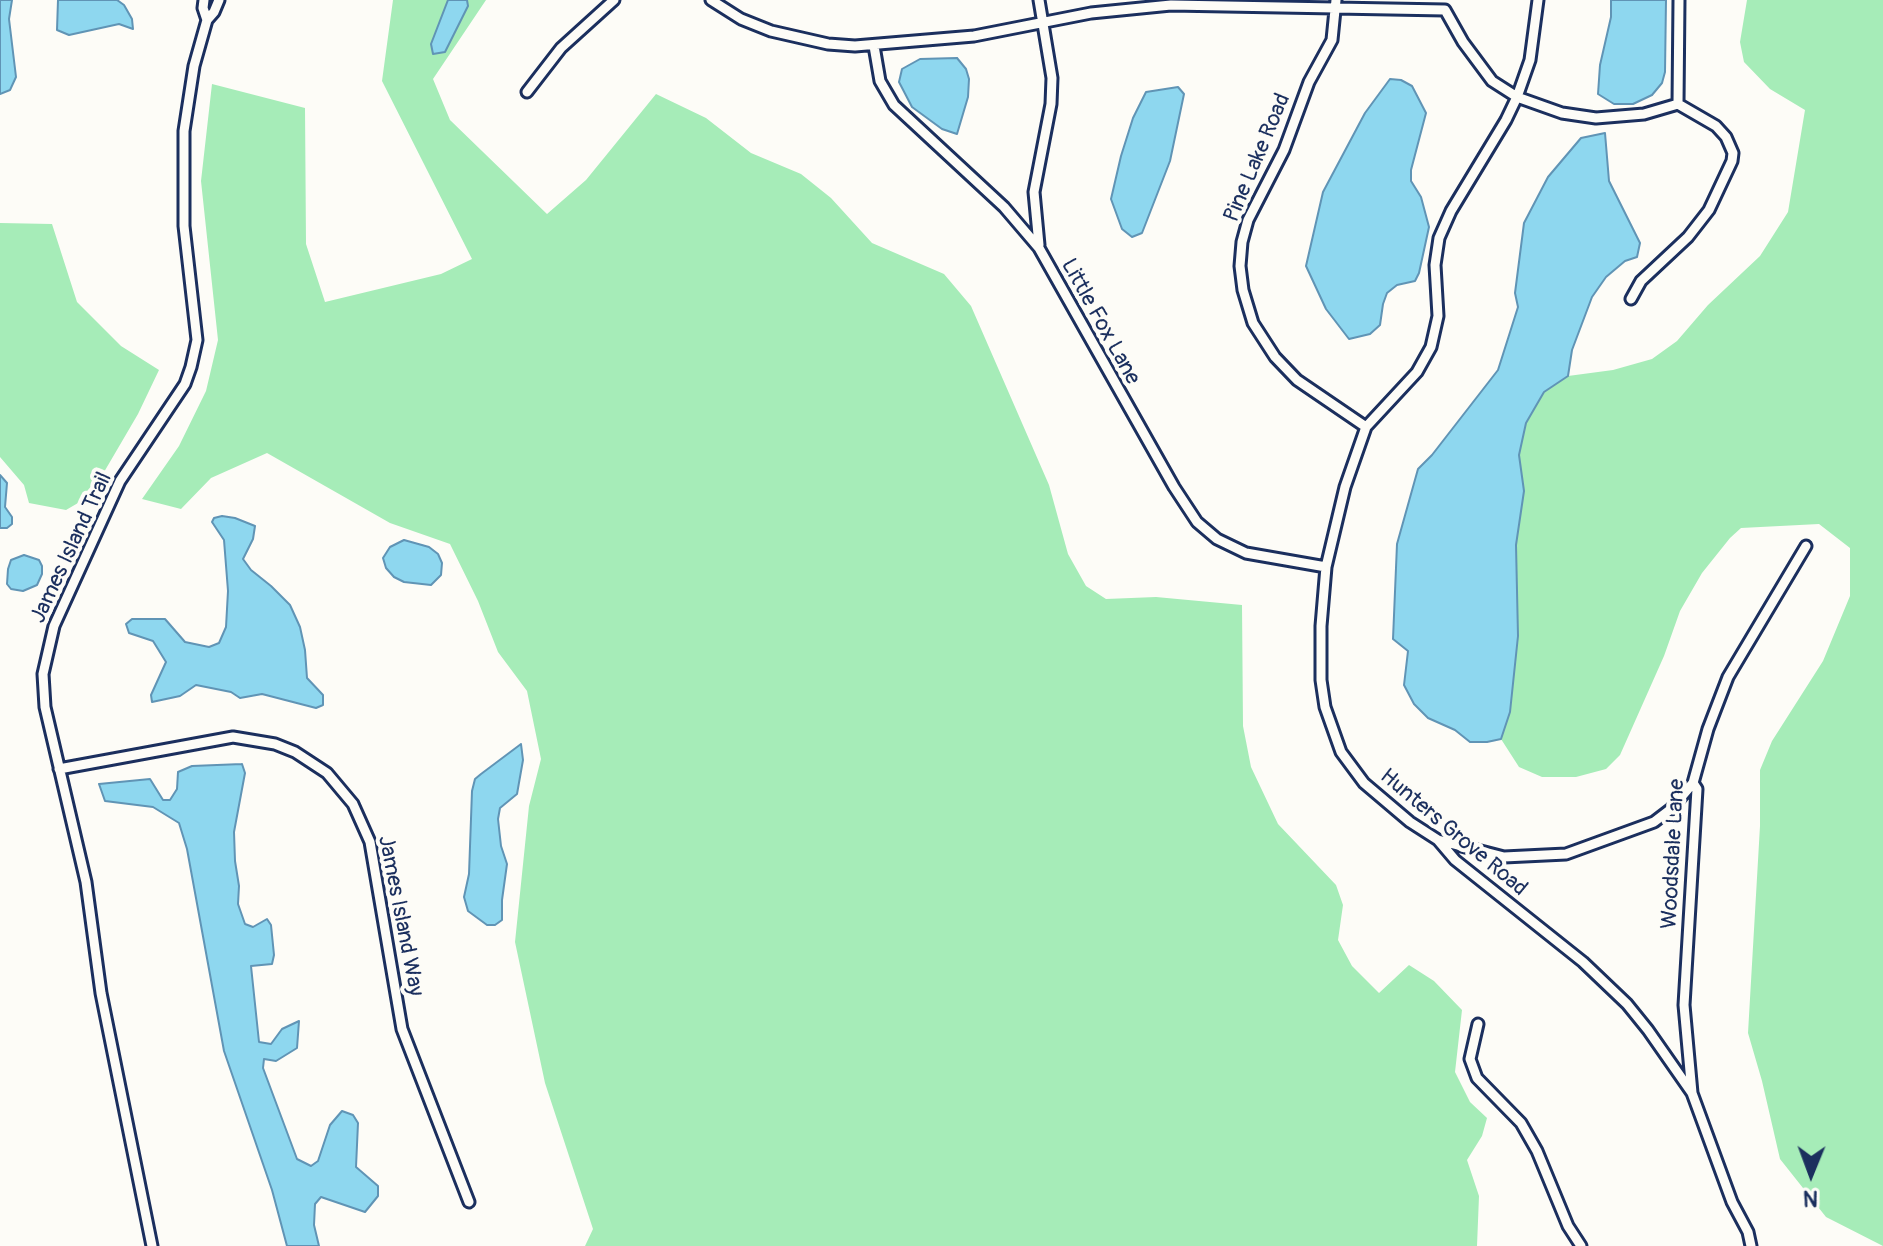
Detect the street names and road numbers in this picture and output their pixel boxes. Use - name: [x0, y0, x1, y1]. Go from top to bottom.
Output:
- street label: Pine Lake Road: [1219, 90, 1297, 226]
- street label: Little Fox Lane: [1055, 255, 1145, 389]
- street label: James Island Trail: [26, 468, 118, 628]
- street label: Hunters Grove Road: [1374, 764, 1532, 902]
- street label: Woodsdale Lane: [1657, 778, 1691, 930]
- street label: James Island Way: [371, 833, 429, 999]

